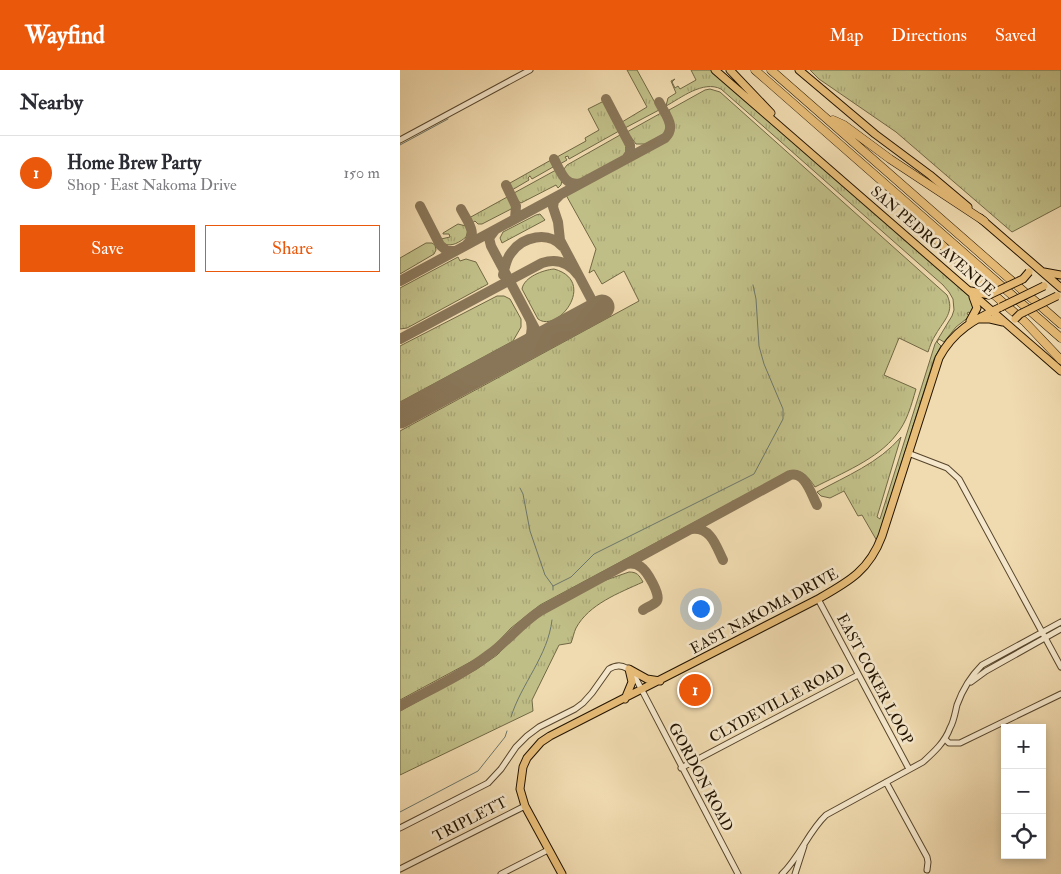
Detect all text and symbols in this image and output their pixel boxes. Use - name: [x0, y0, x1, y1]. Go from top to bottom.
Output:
- text: Wayfind: [25, 20, 105, 51]
- text: Map: [830, 24, 863, 47]
- text: Directions: [891, 24, 967, 47]
- text: Saved: [995, 24, 1036, 47]
- text: Nearby: [20, 89, 83, 116]
- text: Home Brew Party: [67, 151, 201, 175]
- text: 1: [33, 163, 39, 183]
- text: 150 m: [343, 163, 380, 183]
- text: Shop · East Nakoma Drive: [67, 175, 237, 195]
- street label: SAN PEDRO AVENUE: [867, 182, 999, 301]
- button: Save: [20, 225, 195, 272]
- button: Share: [205, 225, 380, 272]
- street label: EAST NAKOMA DRIVE: [687, 564, 842, 659]
- your location: [688, 596, 714, 622]
- street label: EAST COKER LOOP: [832, 611, 917, 748]
- street label: CLYDEVILLE ROAD: [706, 660, 848, 747]
- pin: 1: [679, 671, 711, 709]
- street label: GORDON ROAD: [664, 720, 737, 835]
- map controls: [1001, 724, 1046, 859]
- button: +: [1001, 724, 1046, 769]
- button: −: [1001, 769, 1046, 814]
- street label: TRIPLETT: [430, 793, 511, 846]
- button: locate: [1001, 814, 1046, 859]

